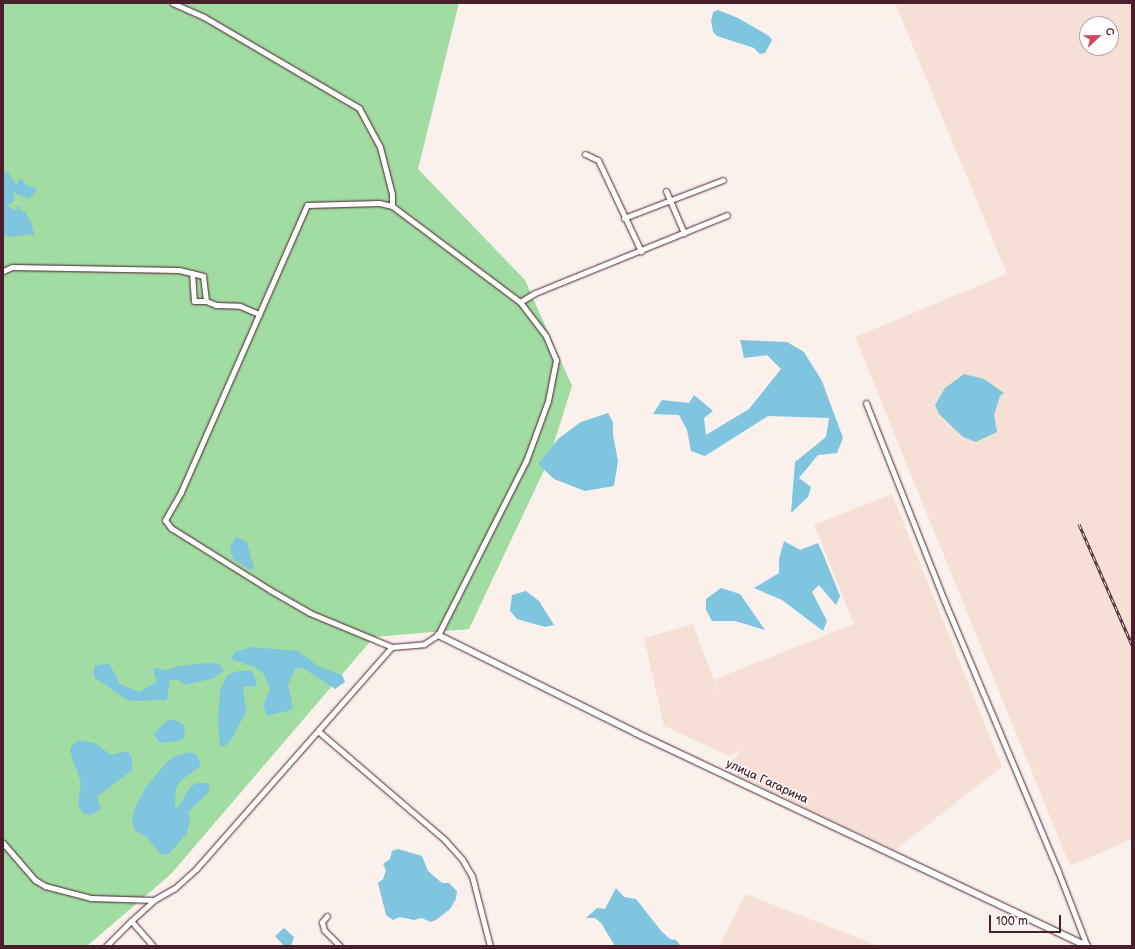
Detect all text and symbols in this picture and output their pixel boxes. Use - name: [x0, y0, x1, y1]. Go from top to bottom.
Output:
- north arrow: [1079, 16, 1119, 56]
- text: С: [1102, 26, 1117, 38]
- street label: улица Гагарина: [724, 757, 810, 807]
- scale bar: [991, 907, 1063, 933]
- text: 100 m: [996, 914, 1028, 929]

